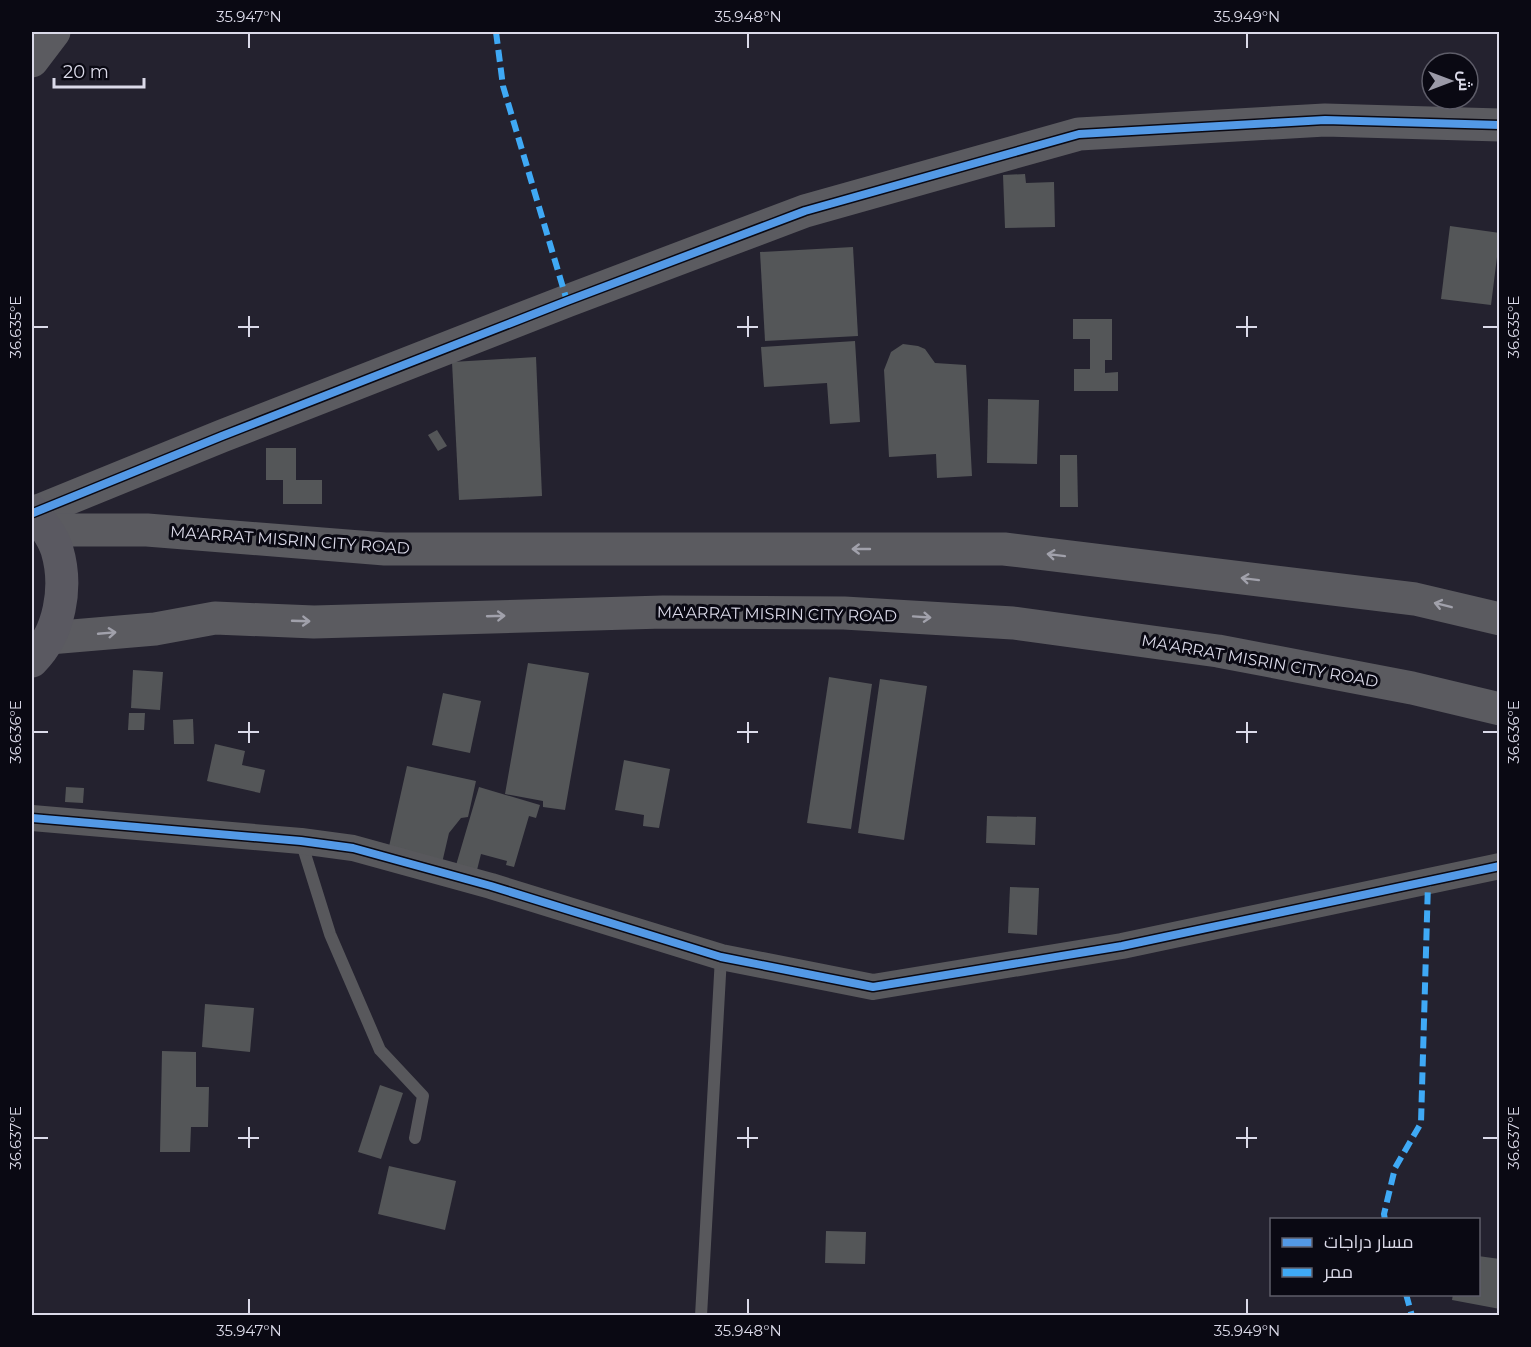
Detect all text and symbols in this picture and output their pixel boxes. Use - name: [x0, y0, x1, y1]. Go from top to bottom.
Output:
- text: 35.947°N: [216, 7, 282, 26]
- text: 35.948°N: [714, 7, 782, 26]
- text: 35.949°N: [1214, 7, 1280, 26]
- scale bar: [54, 51, 144, 89]
- north arrow: [1420, 51, 1480, 111]
- text: 20 m: [63, 61, 109, 83]
- text: ش: [1455, 71, 1474, 91]
- text: 36.635°E: [6, 296, 25, 358]
- text: 36.635°E: [1504, 296, 1523, 358]
- street label: MA'ARRAT MISRIN CITY ROAD: [170, 522, 410, 558]
- one-way arrow: [852, 543, 872, 555]
- one-way arrow: [1047, 550, 1066, 561]
- one-way arrow: [1240, 573, 1260, 584]
- one-way arrow: [1433, 599, 1452, 611]
- street label: MA'ARRAT MISRIN CITY ROAD: [657, 602, 897, 626]
- one-way arrow: [485, 611, 505, 622]
- one-way arrow: [911, 612, 931, 623]
- one-way arrow: [290, 615, 310, 627]
- one-way arrow: [97, 627, 117, 638]
- street label: MA'ARRAT MISRIN CITY ROAD: [1140, 631, 1380, 691]
- text: 36.636°E: [6, 700, 25, 764]
- text: 36.636°E: [1504, 700, 1523, 764]
- text: 36.637°E: [6, 1106, 25, 1170]
- text: 36.637°E: [1504, 1106, 1523, 1170]
- legend: [1270, 1218, 1480, 1296]
- text: مسار دراجات: [1324, 1231, 1414, 1253]
- text: ممر: [1323, 1261, 1353, 1283]
- text: 35.947°N: [216, 1321, 282, 1340]
- text: 35.948°N: [714, 1321, 782, 1340]
- text: 35.949°N: [1214, 1321, 1280, 1340]

